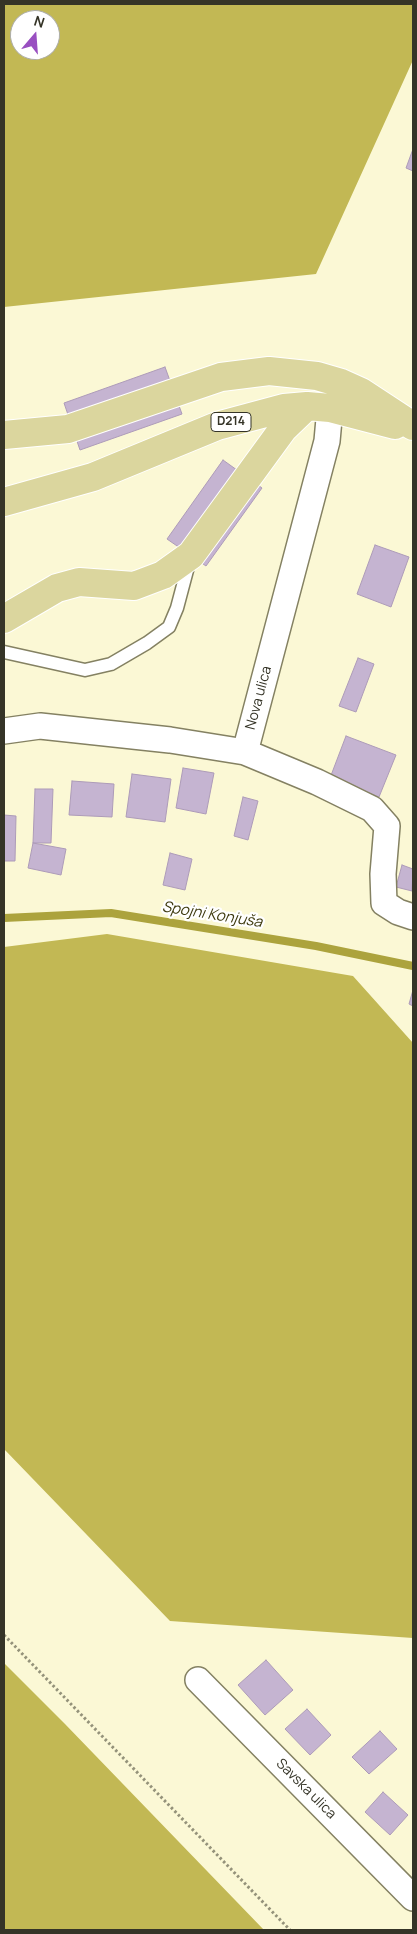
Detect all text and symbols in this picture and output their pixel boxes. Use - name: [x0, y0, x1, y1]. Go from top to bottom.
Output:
- north arrow: [10, 10, 60, 60]
- text: N: [32, 11, 47, 32]
- road number: D214: [211, 412, 251, 432]
- street label: Nova ulica: [242, 664, 276, 732]
- water label: Spojni Konjuša: [161, 898, 263, 932]
- street label: Savska ulica: [272, 1755, 340, 1823]

